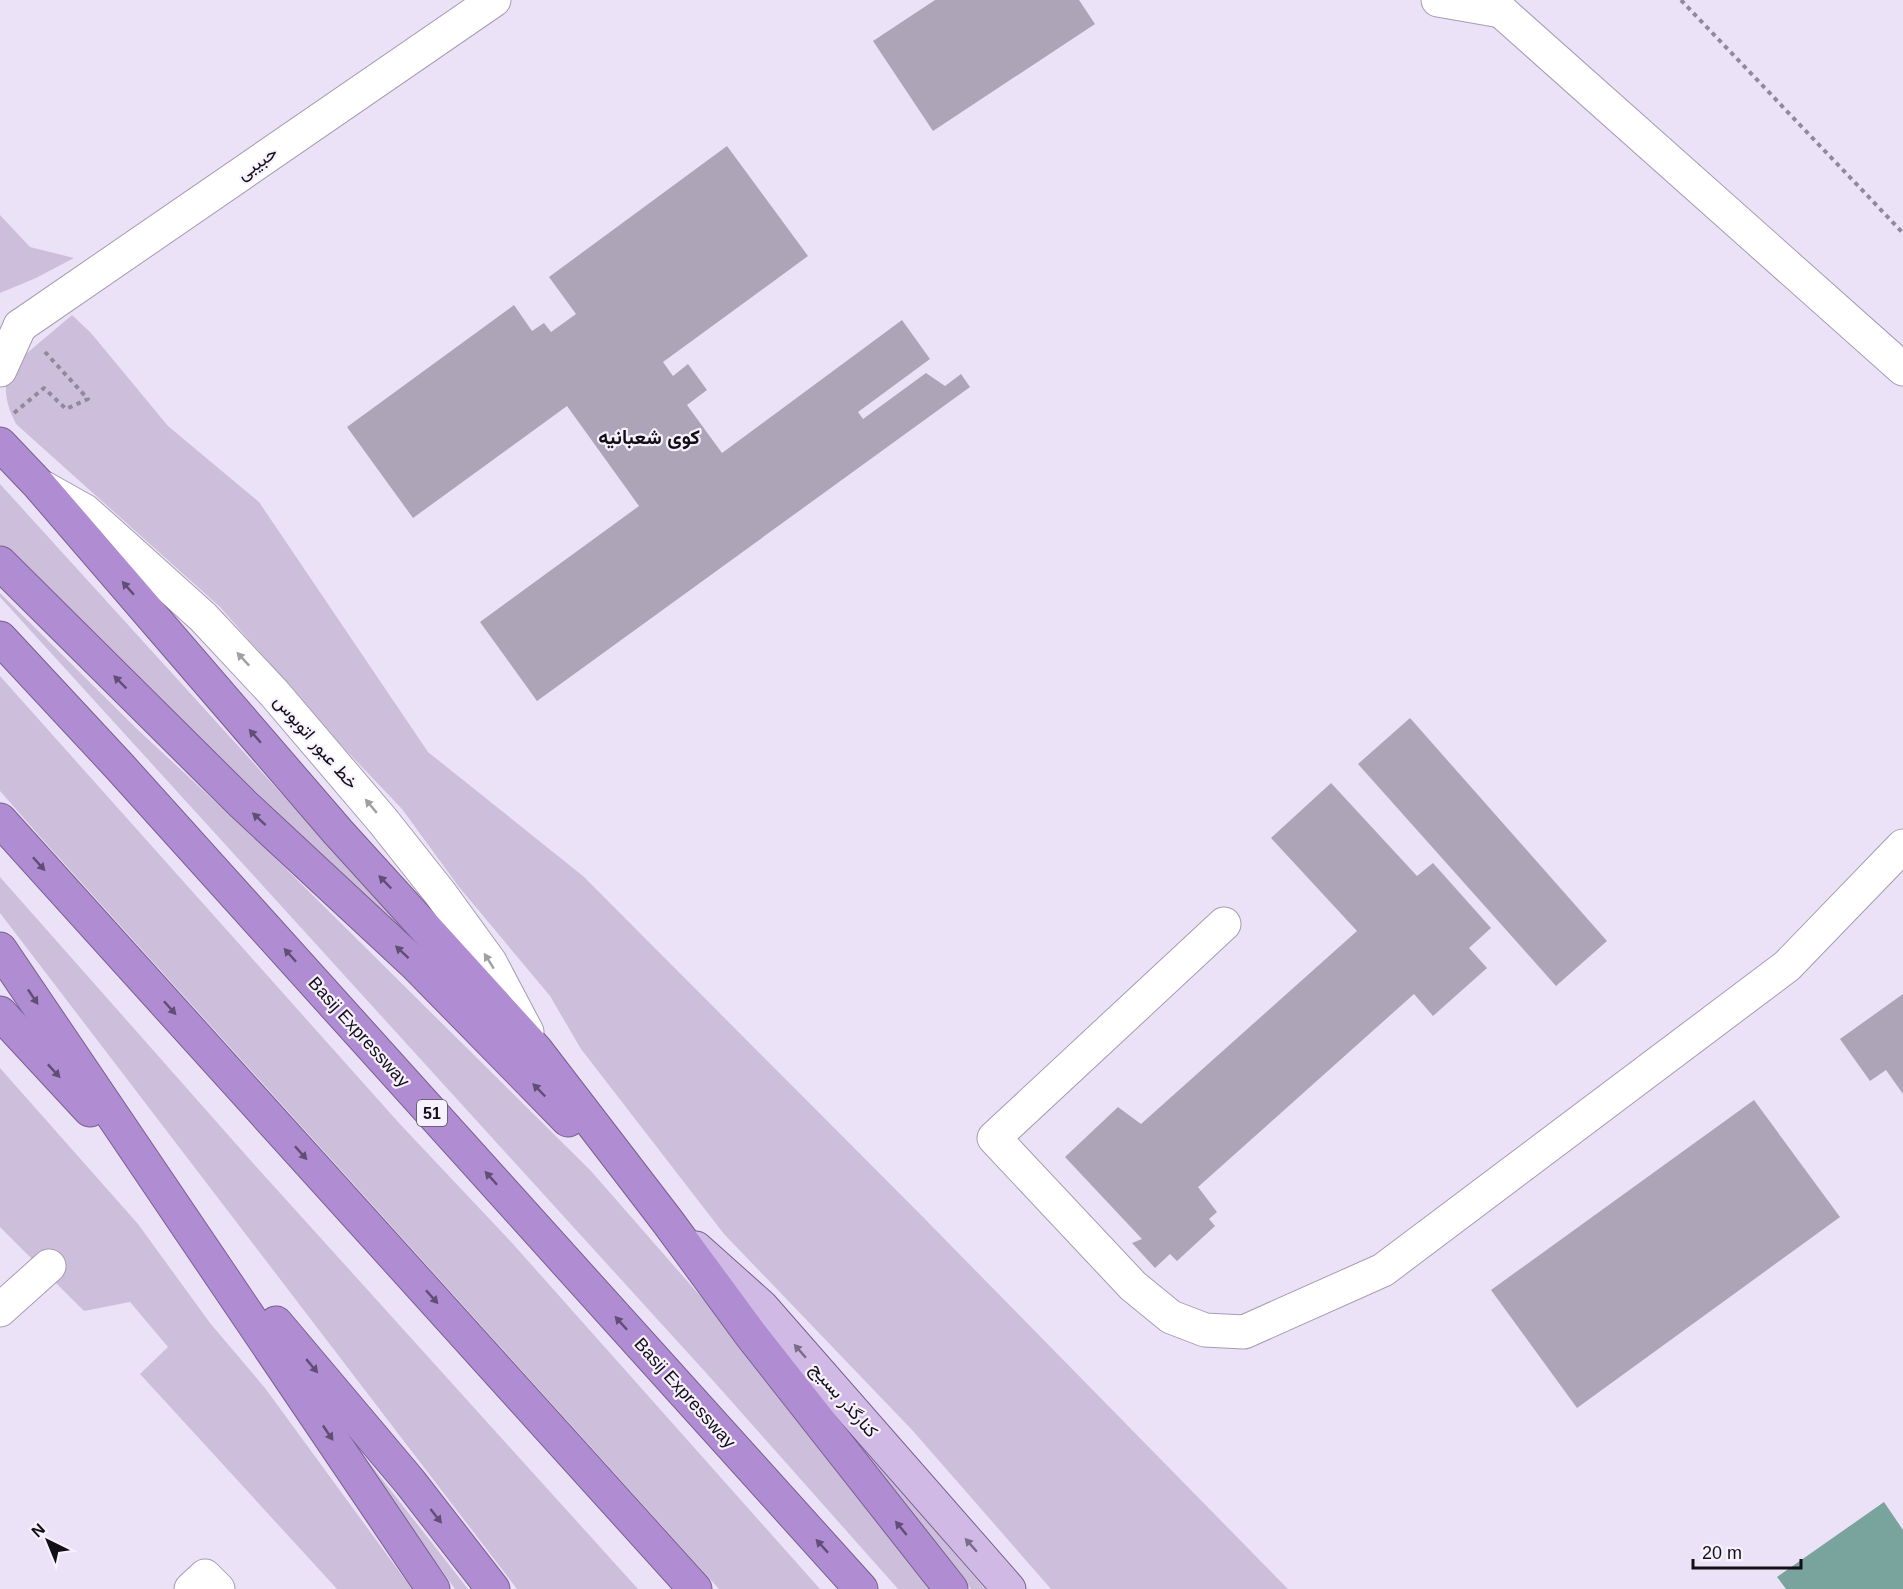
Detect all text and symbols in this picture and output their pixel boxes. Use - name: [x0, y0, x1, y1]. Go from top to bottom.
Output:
- street label: حبیبی: [233, 142, 282, 185]
- district label: کوی شعبانیه: [598, 426, 700, 450]
- one-way arrow: [122, 581, 135, 596]
- one-way arrow: [236, 653, 250, 667]
- one-way arrow: [114, 676, 128, 690]
- street label: خط عبور اتوبوس: [269, 691, 362, 794]
- one-way arrow: [249, 729, 262, 744]
- one-way arrow: [365, 799, 378, 814]
- one-way arrow: [252, 813, 267, 826]
- one-way arrow: [32, 856, 46, 871]
- one-way arrow: [378, 875, 392, 889]
- one-way arrow: [395, 946, 410, 959]
- one-way arrow: [283, 948, 297, 963]
- one-way arrow: [484, 953, 495, 969]
- street label: Basij Expressway: [304, 973, 414, 1091]
- one-way arrow: [27, 989, 38, 1005]
- one-way arrow: [163, 1000, 176, 1015]
- one-way arrow: [47, 1064, 61, 1079]
- one-way arrow: [532, 1083, 546, 1098]
- road number: 51: [417, 1100, 447, 1126]
- one-way arrow: [294, 1145, 307, 1160]
- one-way arrow: [485, 1171, 498, 1186]
- one-way arrow: [425, 1290, 439, 1305]
- one-way arrow: [615, 1316, 628, 1331]
- street label: Basij Expressway: [630, 1334, 740, 1452]
- one-way arrow: [794, 1344, 807, 1359]
- one-way arrow: [306, 1358, 319, 1374]
- street label: کنارگذر بسیج: [805, 1359, 882, 1443]
- one-way arrow: [322, 1424, 334, 1440]
- one-way arrow: [430, 1508, 443, 1524]
- north arrow: [18, 1511, 78, 1571]
- text: N: [28, 1520, 48, 1541]
- one-way arrow: [895, 1520, 907, 1535]
- scale bar: [1693, 1532, 1801, 1570]
- one-way arrow: [815, 1538, 829, 1553]
- one-way arrow: [965, 1538, 978, 1553]
- text: 20 m: [1702, 1543, 1742, 1563]

